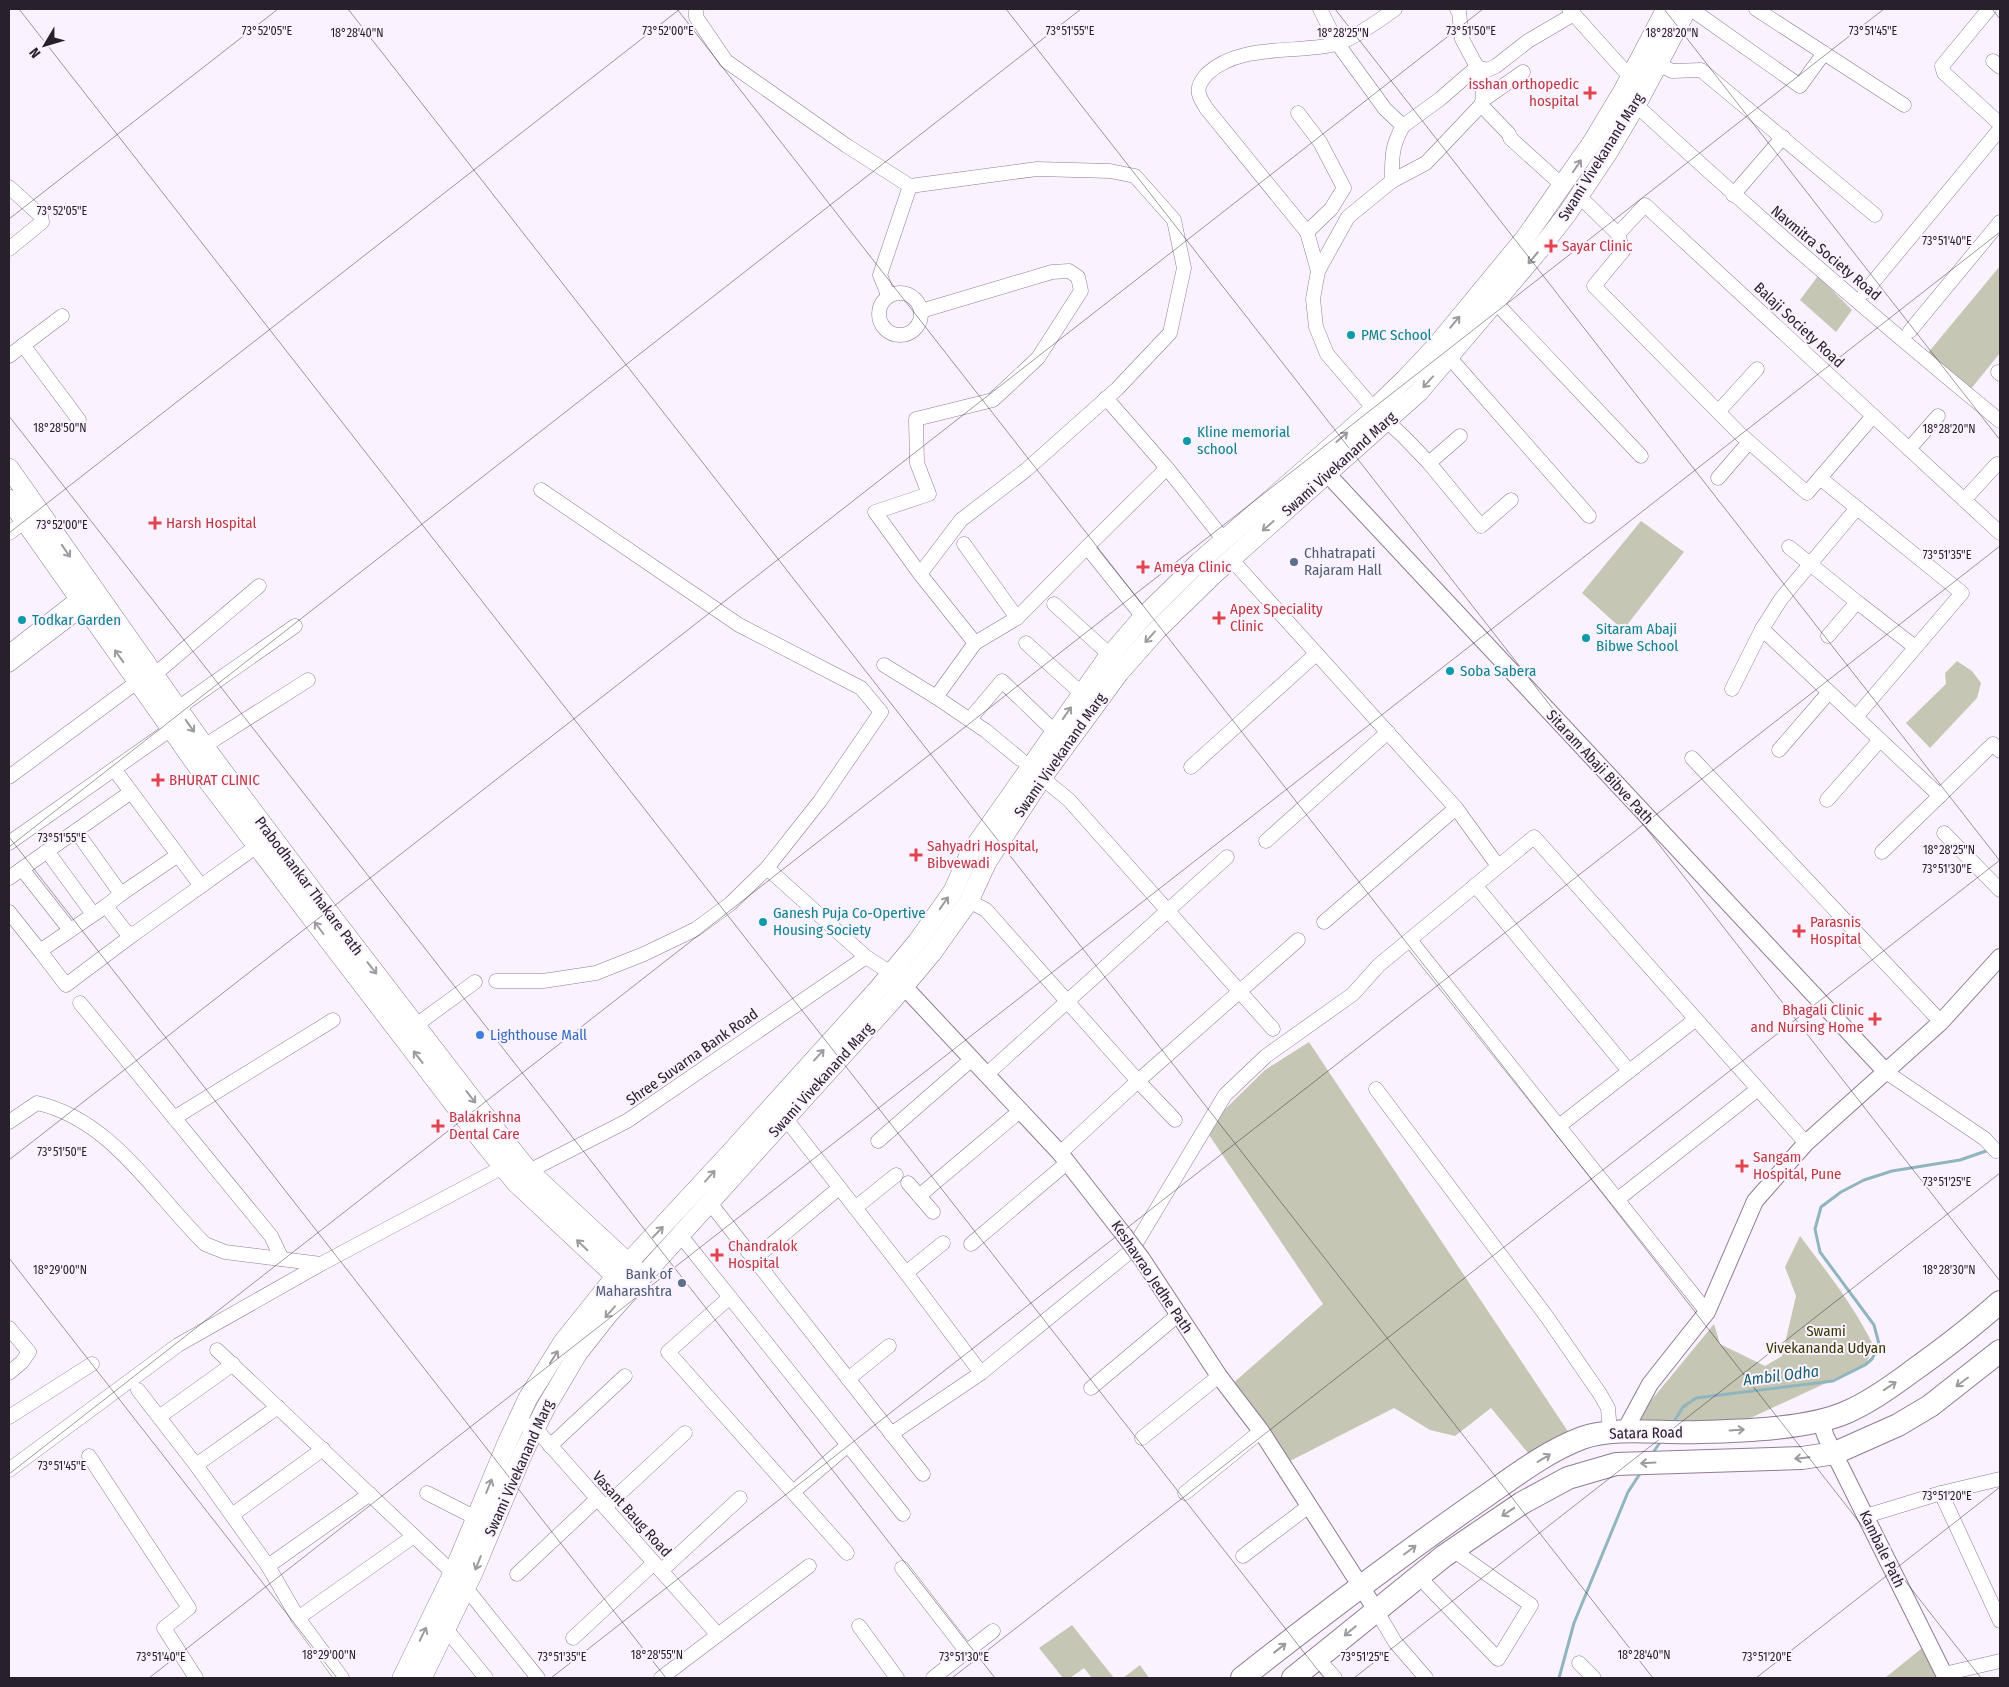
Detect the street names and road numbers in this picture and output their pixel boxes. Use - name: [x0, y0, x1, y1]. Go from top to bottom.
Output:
- street label: Swami Vivekanand Marg: [1554, 90, 1648, 224]
- street label: Navmitra Society Road: [1767, 202, 1885, 304]
- street label: Balaji Society Road: [1750, 279, 1848, 371]
- street label: Swami Vivekanand Marg: [1278, 408, 1400, 520]
- street label: Swami Vivekanand Marg: [1010, 689, 1110, 821]
- street label: Sitaram Abaji Bibve Path: [1543, 706, 1657, 828]
- street label: Prabodhankar Thakare Path: [251, 813, 367, 959]
- street label: Shree Suvarna Bank Road: [623, 1005, 761, 1109]
- street label: Swami Vivekanand Marg: [765, 1019, 877, 1141]
- street label: Keshavrao Jedhe Path: [1108, 1217, 1196, 1337]
- street label: Swami Vivekanand Marg: [481, 1397, 557, 1539]
- street label: Satara Road: [1609, 1423, 1683, 1443]
- street label: Vasant Baug Road: [589, 1467, 675, 1561]
- street label: Kambale Path: [1856, 1507, 1908, 1591]

